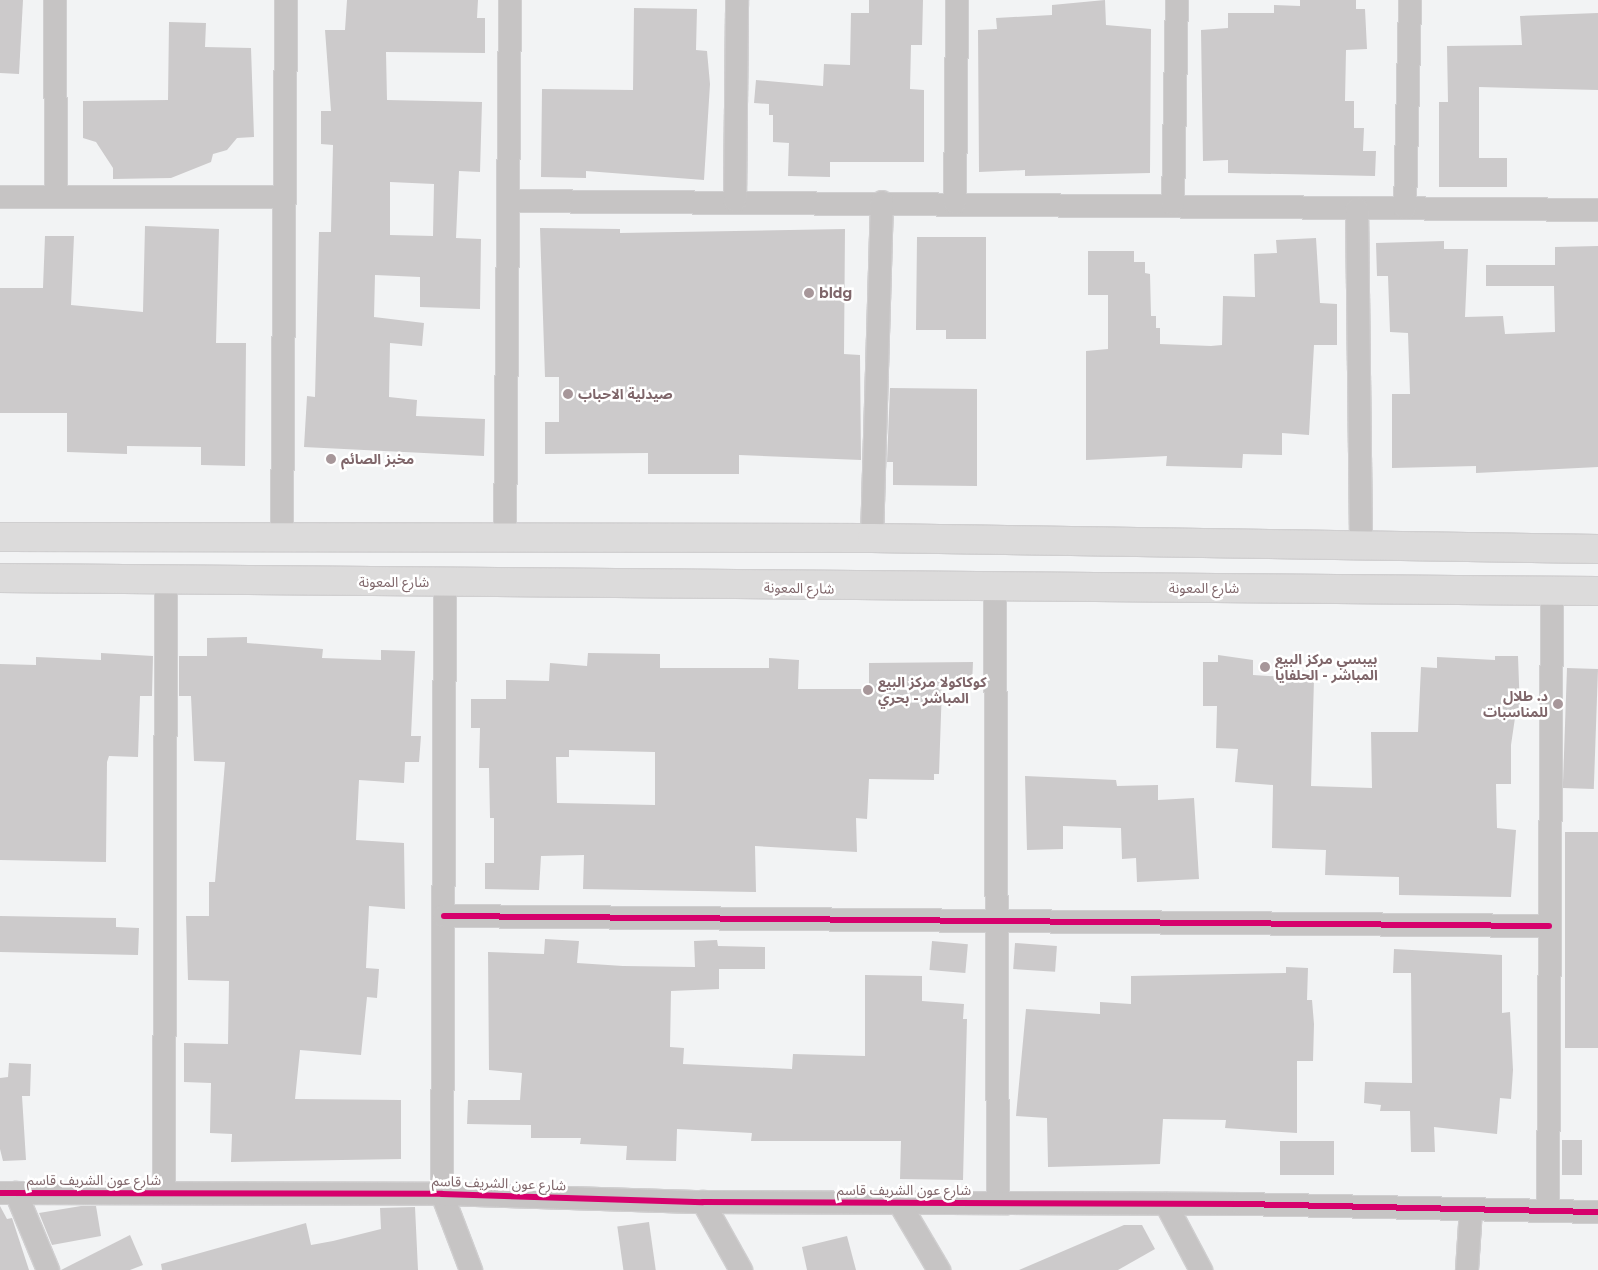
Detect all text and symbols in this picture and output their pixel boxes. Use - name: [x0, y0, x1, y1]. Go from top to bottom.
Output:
- place label: bldg: [819, 285, 852, 301]
- marker: bldg: [803, 287, 815, 299]
- place label: صيدلية الاحباب: [578, 386, 673, 402]
- marker: صيدلية الاحباب: [562, 388, 574, 400]
- place label: مخبز الصائم: [341, 451, 414, 467]
- marker: مخبز الصائم: [325, 453, 337, 465]
- street label: شارع المعونة: [359, 574, 429, 590]
- street label: شارع المعونة: [764, 579, 834, 597]
- street label: شارع المعونة: [1169, 580, 1239, 596]
- place label: بيبسي مركز البيع المباشر - الحلفايا: [1275, 651, 1378, 684]
- marker: بيبسي مركز البيع المباشر - الحلفايا: [1259, 661, 1271, 673]
- place label: كوكاكولا مركز البيع المباشر - بحري: [878, 674, 987, 706]
- marker: كوكاكولا مركز البيع المباشر - بحري: [862, 684, 874, 696]
- place label: د. طلال للمناسبات: [1483, 688, 1548, 720]
- marker: د. طلال للمناسبات: [1552, 698, 1564, 710]
- street label: شارع عون الشريف قاسم: [27, 1172, 161, 1188]
- street label: شارع عون الشريف قاسم: [432, 1172, 566, 1194]
- street label: شارع عون الشريف قاسم: [837, 1182, 971, 1198]

